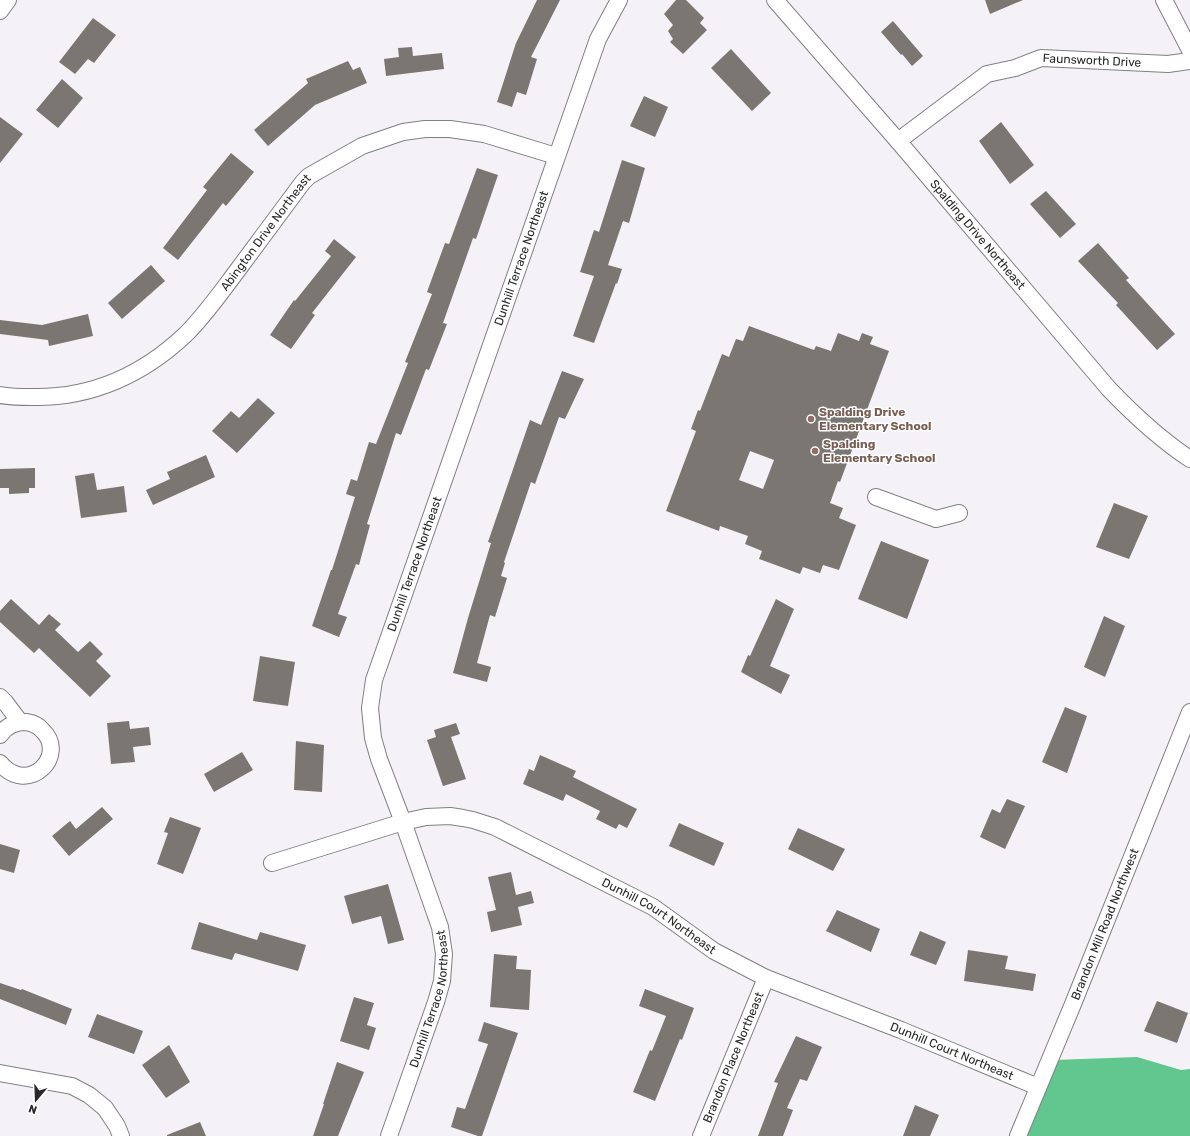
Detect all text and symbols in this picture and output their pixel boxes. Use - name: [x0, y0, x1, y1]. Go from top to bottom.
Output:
- street label: Faunsworth Drive: [1042, 51, 1142, 70]
- street label: Abington Drive Northeast: [218, 171, 314, 294]
- street label: Spalding Drive Northeast: [927, 177, 1028, 292]
- street label: Dunhill Terrace Northeast: [491, 189, 552, 328]
- place label: Spalding Drive Elementary School: [819, 405, 931, 433]
- marker: Spalding Drive Elementary School: [806, 414, 816, 424]
- place label: Spalding Elementary School: [823, 437, 935, 465]
- marker: Spalding Elementary School: [810, 446, 820, 456]
- street label: Dunhill Terrace Northeast: [384, 494, 445, 633]
- street label: Brandon Mill Road Northwest: [1068, 846, 1142, 1002]
- street label: Dunhill Court Northeast: [599, 875, 719, 957]
- street label: Dunhill Terrace Northeast: [407, 929, 451, 1069]
- street label: Brandon Place Northeast: [700, 990, 767, 1125]
- street label: Dunhill Court Northeast: [888, 1020, 1016, 1083]
- north arrow: [16, 1080, 56, 1120]
- text: N: [27, 1102, 39, 1116]

